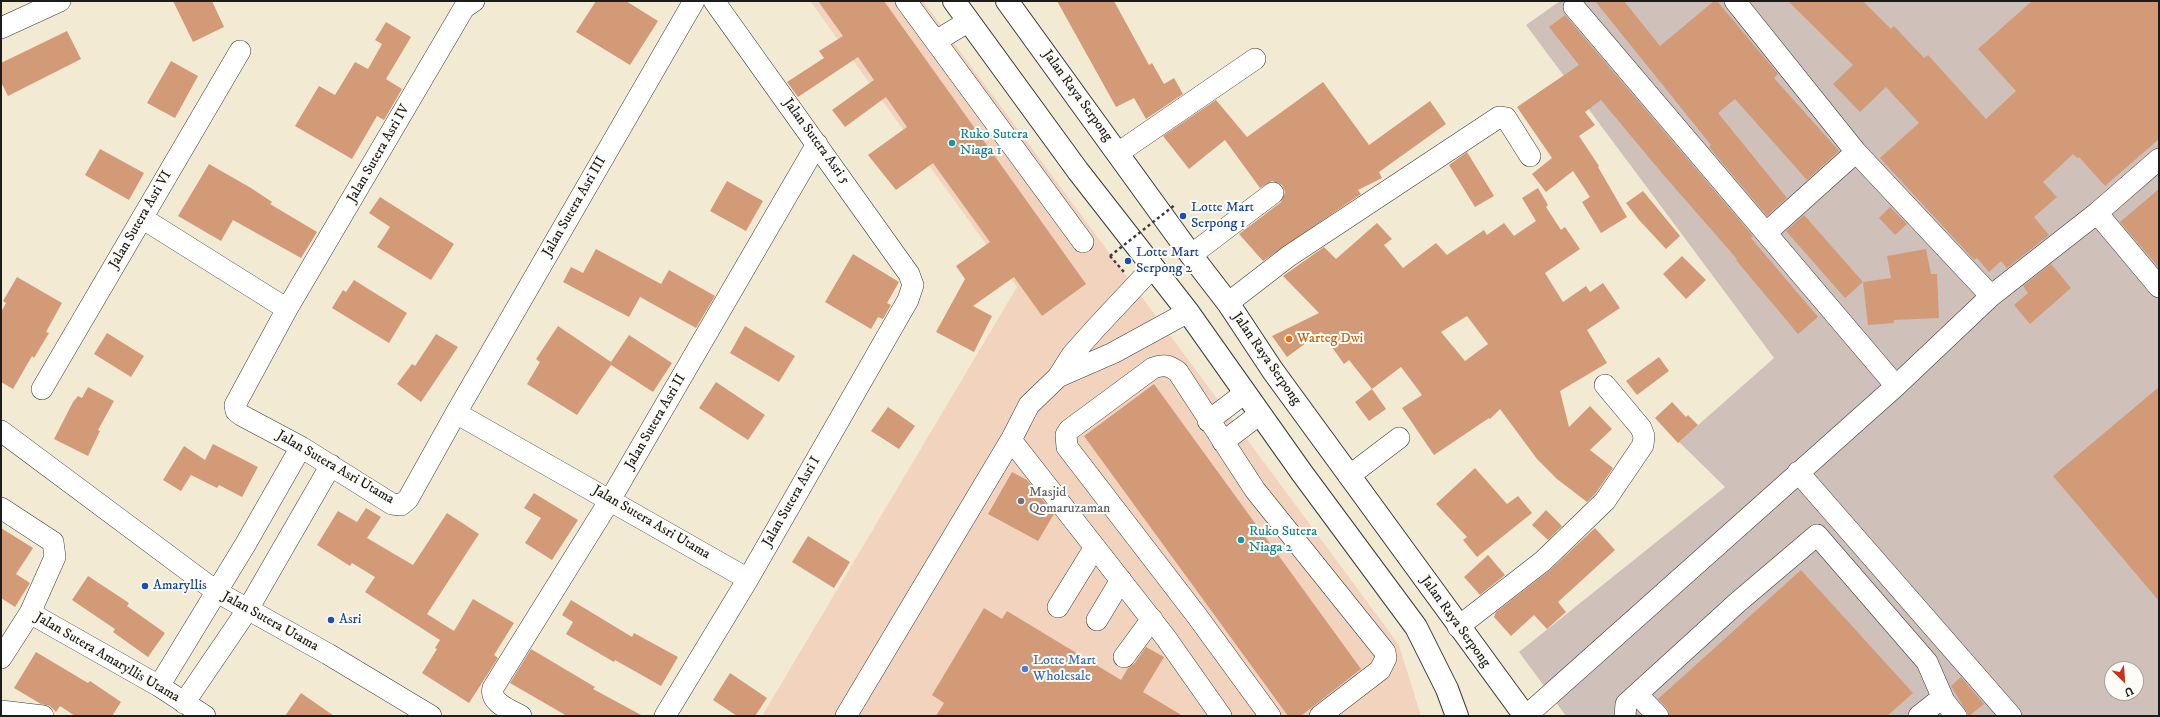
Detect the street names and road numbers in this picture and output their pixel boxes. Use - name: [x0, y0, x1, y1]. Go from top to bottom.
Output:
- street label: Jalan Raya Serpong: [1038, 47, 1116, 145]
- street label: Jalan Sutera Asri 5: [779, 96, 853, 188]
- street label: Jalan Sutera Asri IV: [344, 102, 414, 206]
- street label: Jalan Sutera Asri III: [539, 154, 611, 260]
- street label: Jalan Sutera Asri VI: [106, 168, 176, 272]
- street label: Jalan Raya Serpong: [1228, 310, 1304, 408]
- street label: Jalan Sutera Asri II: [622, 371, 690, 473]
- street label: Jalan Sutera Asri Utama: [273, 427, 397, 509]
- street label: Jalan Sutera Asri I: [759, 454, 825, 550]
- street label: Jalan Sutera Asri Utama: [589, 482, 713, 564]
- street label: Jalan Raya Serpong: [1416, 573, 1494, 671]
- street label: Jalan Sutera Utama: [219, 589, 321, 655]
- street label: Jalan Sutera Amaryllis Utama: [32, 610, 182, 706]

